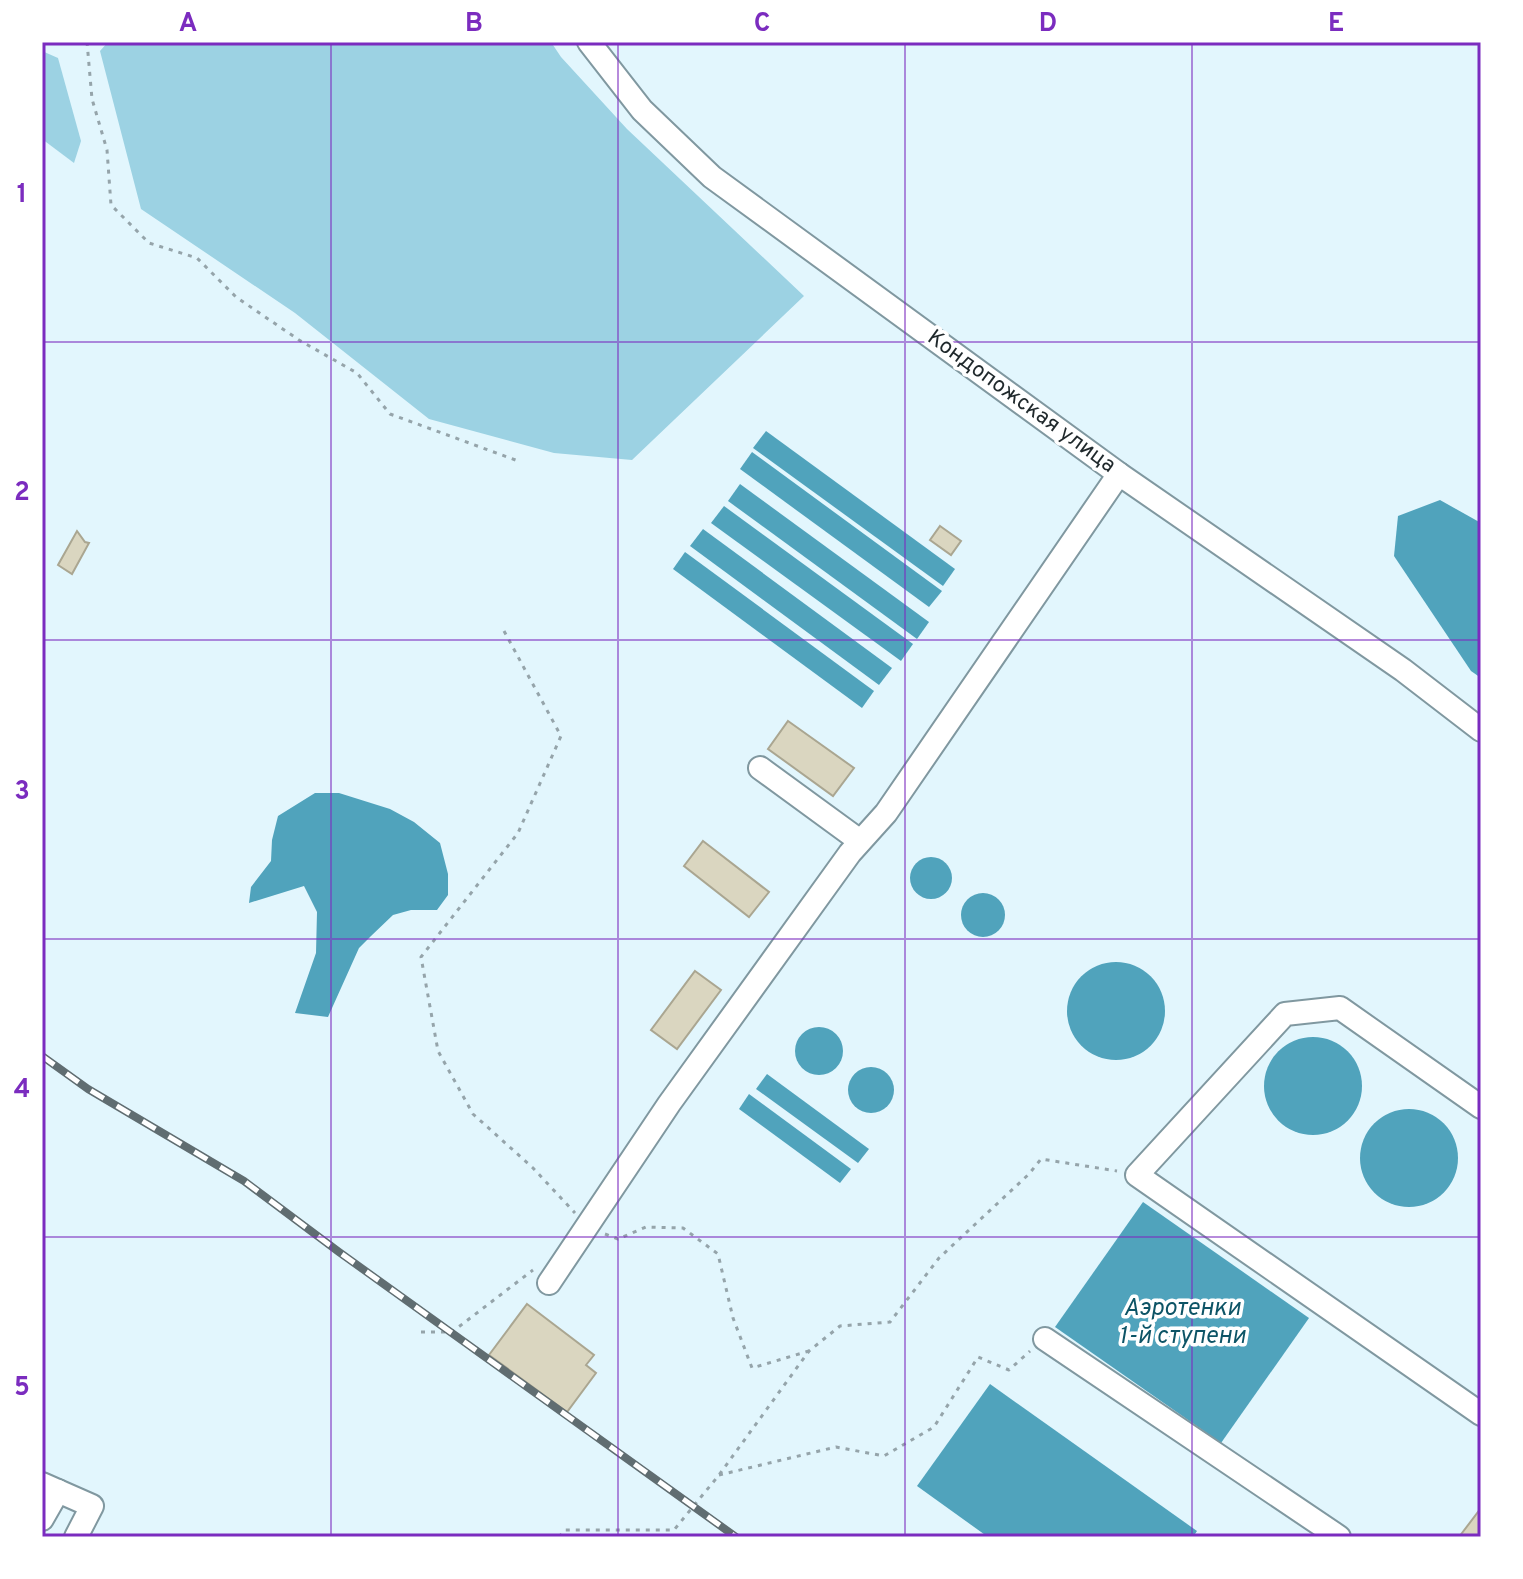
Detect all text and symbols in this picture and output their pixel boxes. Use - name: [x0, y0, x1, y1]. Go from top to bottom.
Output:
- text: A: [179, 8, 197, 41]
- text: B: [465, 8, 483, 41]
- text: C: [754, 8, 770, 41]
- text: D: [1039, 8, 1057, 41]
- text: E: [1328, 8, 1344, 41]
- text: 1: [17, 179, 27, 212]
- street label: Кондопожская улица: [922, 325, 1120, 479]
- text: 2: [14, 477, 30, 510]
- text: 3: [14, 776, 30, 809]
- text: 4: [14, 1074, 30, 1107]
- water label: Аэротенки 1-й ступени: [1119, 1294, 1246, 1352]
- text: 5: [14, 1372, 30, 1405]

